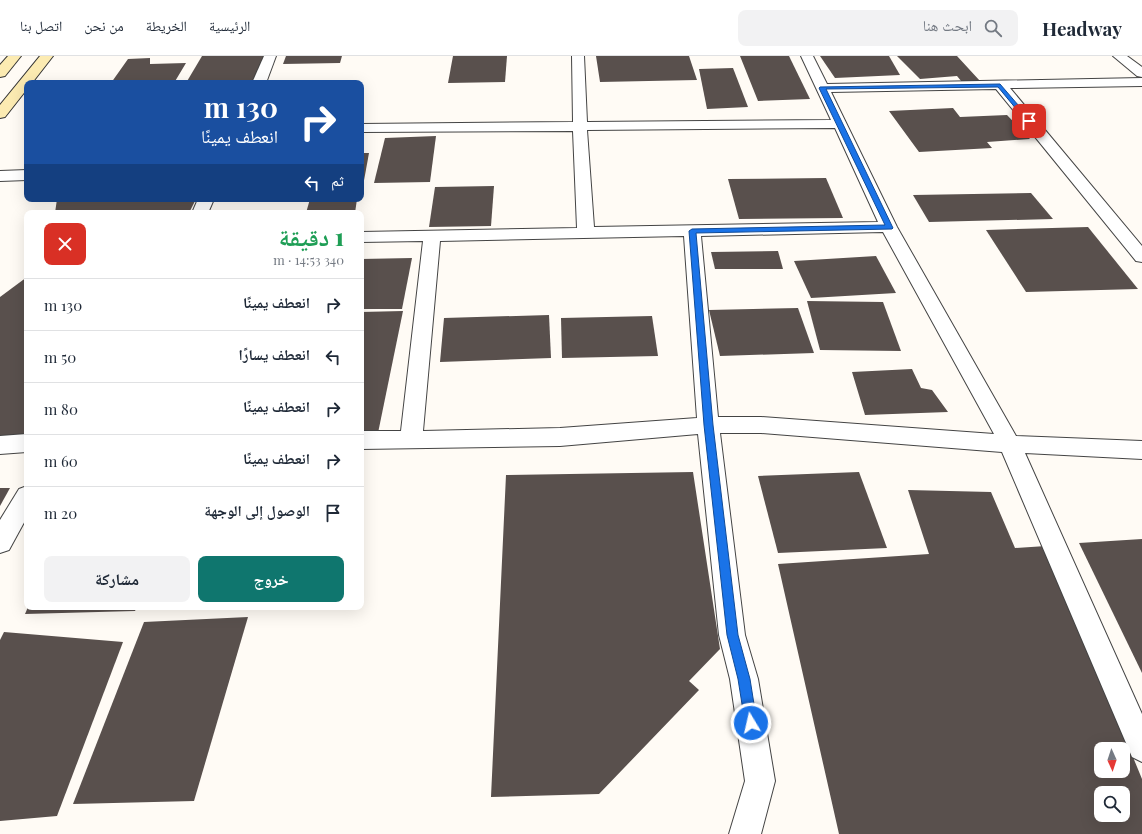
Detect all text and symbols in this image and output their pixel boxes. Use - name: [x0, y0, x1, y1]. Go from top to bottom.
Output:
- search box: [738, 10, 1018, 46]
- text: ابحث هنا: [923, 15, 972, 35]
- text: Headway: [1042, 15, 1122, 41]
- text: اتصل بنا: [20, 16, 62, 35]
- text: من نحن: [84, 16, 124, 35]
- text: الخريطة: [146, 16, 187, 35]
- text: الرئيسية: [209, 16, 250, 35]
- icon: search: [982, 17, 1004, 39]
- text: 130 m: [204, 88, 278, 125]
- icon: right: [292, 96, 344, 148]
- pin: [1012, 104, 1046, 138]
- icon: arrive: [1018, 110, 1040, 132]
- text: انعطف يمينًا: [201, 124, 278, 148]
- text: ثم: [331, 170, 344, 190]
- icon: left: [301, 172, 323, 194]
- text: 1 دقيقة: [279, 220, 344, 252]
- button: close: [44, 223, 86, 265]
- text: 340 m · 14:53: [273, 251, 344, 268]
- text: انعطف يمينًا: [243, 292, 310, 312]
- icon: right: [322, 294, 344, 316]
- text: 130 m: [44, 295, 82, 315]
- text: انعطف يسارًا: [238, 344, 310, 364]
- icon: left: [322, 346, 344, 368]
- text: 50 m: [44, 347, 76, 367]
- text: انعطف يمينًا: [243, 396, 310, 416]
- icon: right: [322, 398, 344, 420]
- text: 80 m: [44, 399, 78, 419]
- text: انعطف يمينًا: [243, 448, 310, 468]
- icon: right: [322, 450, 344, 472]
- text: 60 m: [44, 451, 78, 471]
- text: الوصول إلى الوجهة: [204, 500, 310, 520]
- icon: arrive: [322, 502, 344, 524]
- text: 20 m: [44, 503, 77, 523]
- button: مشاركة: [44, 556, 190, 602]
- button: خروج: [198, 556, 344, 602]
- position arrow: [730, 702, 772, 744]
- north arrow: [1094, 742, 1130, 778]
- map controls: [1094, 742, 1130, 822]
- button: search: [1094, 786, 1130, 822]

